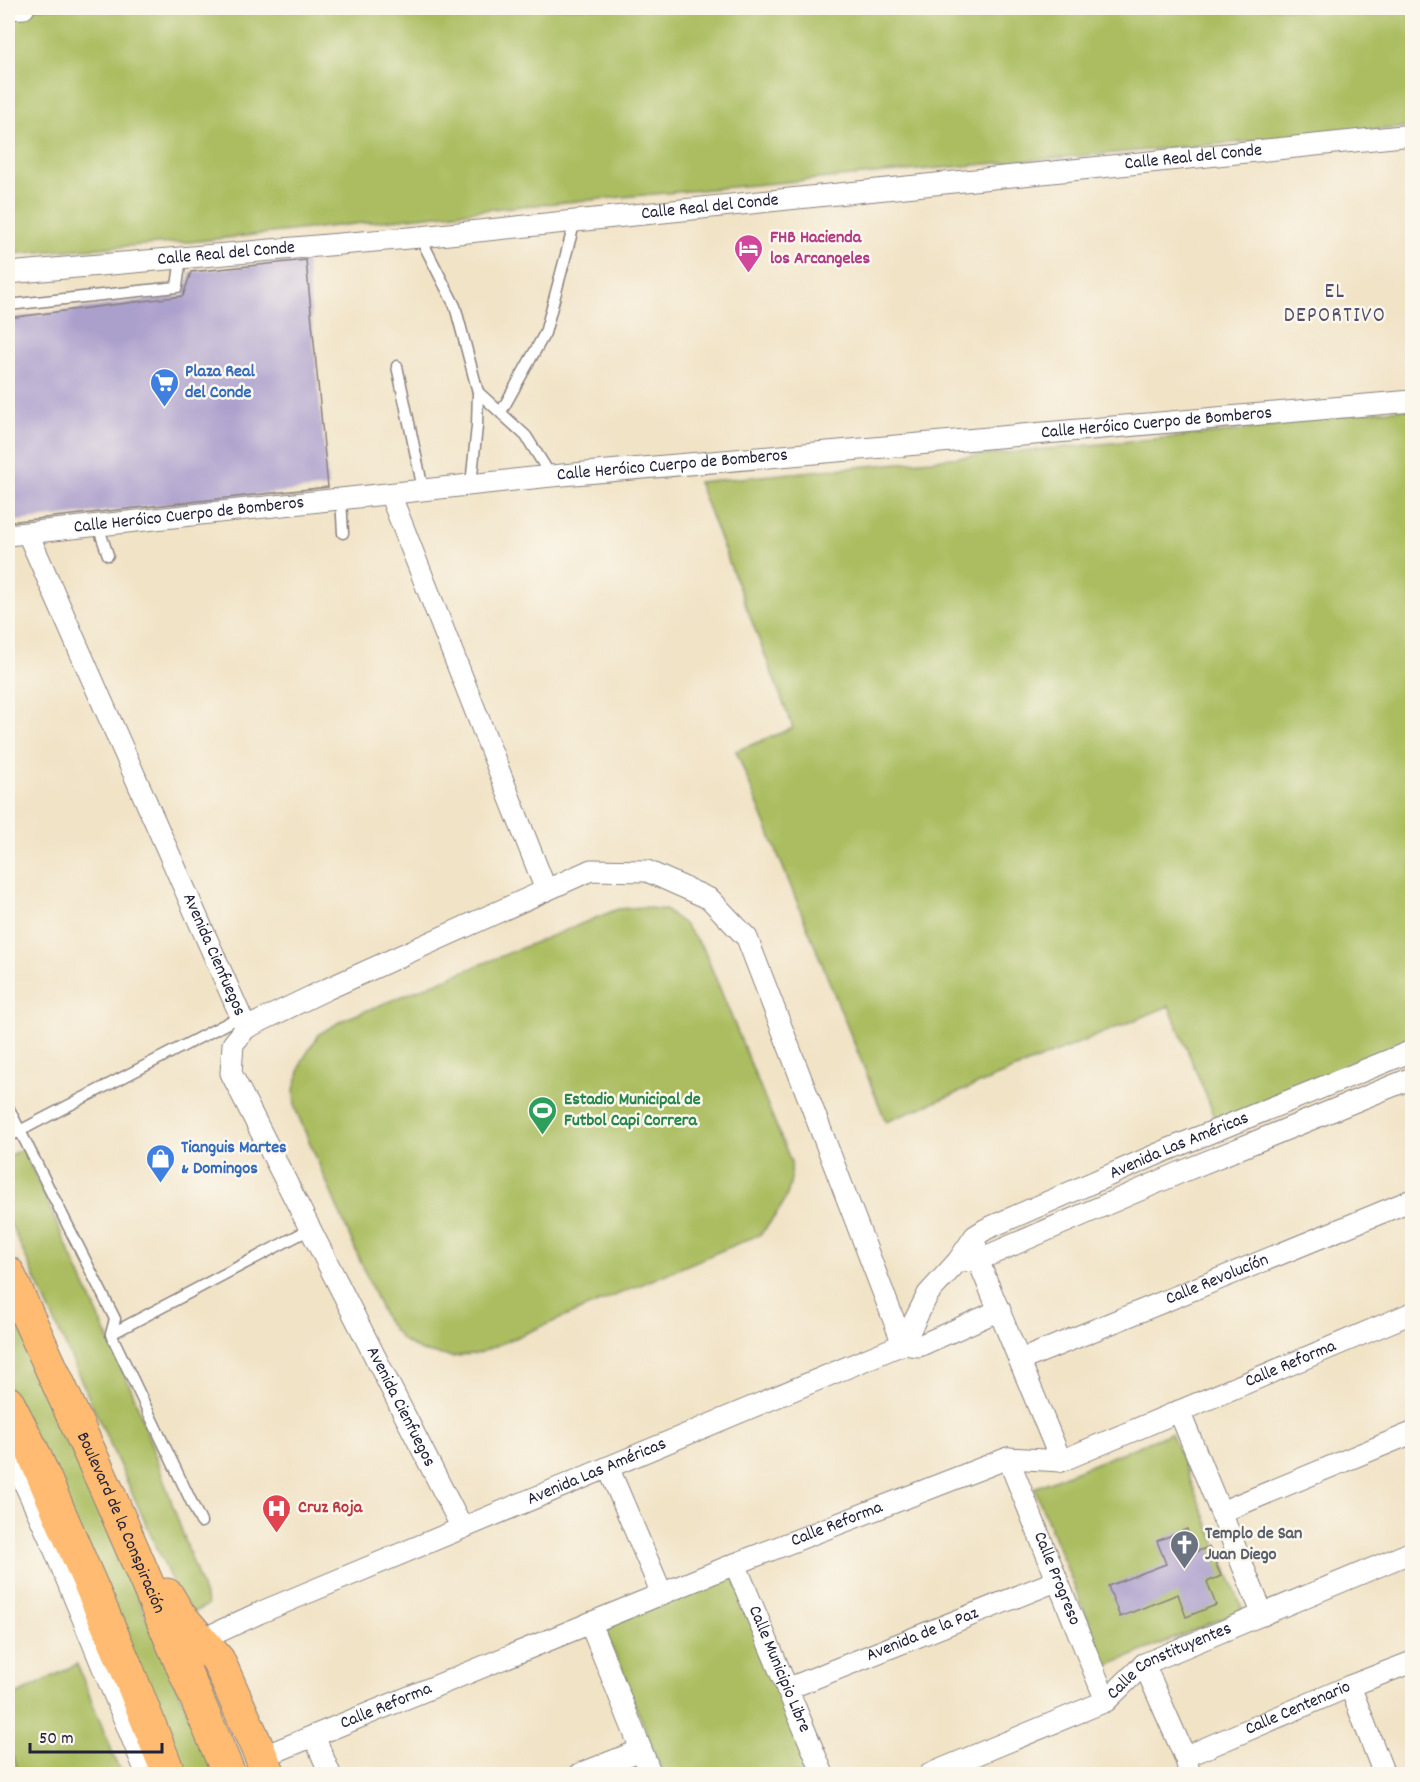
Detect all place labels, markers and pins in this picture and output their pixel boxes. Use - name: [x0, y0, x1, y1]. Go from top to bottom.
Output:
- place label: FHB Hacienda los Arcangeles: [770, 226, 871, 272]
- hotel icon: FHB Hacienda los Arcangeles: [733, 232, 765, 274]
- place label: Plaza Real del Conde: [185, 360, 255, 406]
- supermarket icon: Plaza Real del Conde: [148, 366, 180, 408]
- place label: Estadio Municipal de Futbol Capi Correra: [564, 1088, 701, 1134]
- sports icon: Estadio Municipal de Futbol Capi Correra: [527, 1094, 559, 1136]
- place label: Tianguis Martes & Domingos: [181, 1136, 287, 1182]
- shop icon: Tianguis Martes & Domingos: [144, 1142, 176, 1184]
- hospital icon: Cruz Roja: [261, 1492, 293, 1534]
- place label: Cruz Roja: [298, 1496, 363, 1521]
- place label: Templo de San Juan Diego: [1205, 1522, 1302, 1568]
- church icon: Templo de San Juan Diego: [1168, 1528, 1200, 1570]

